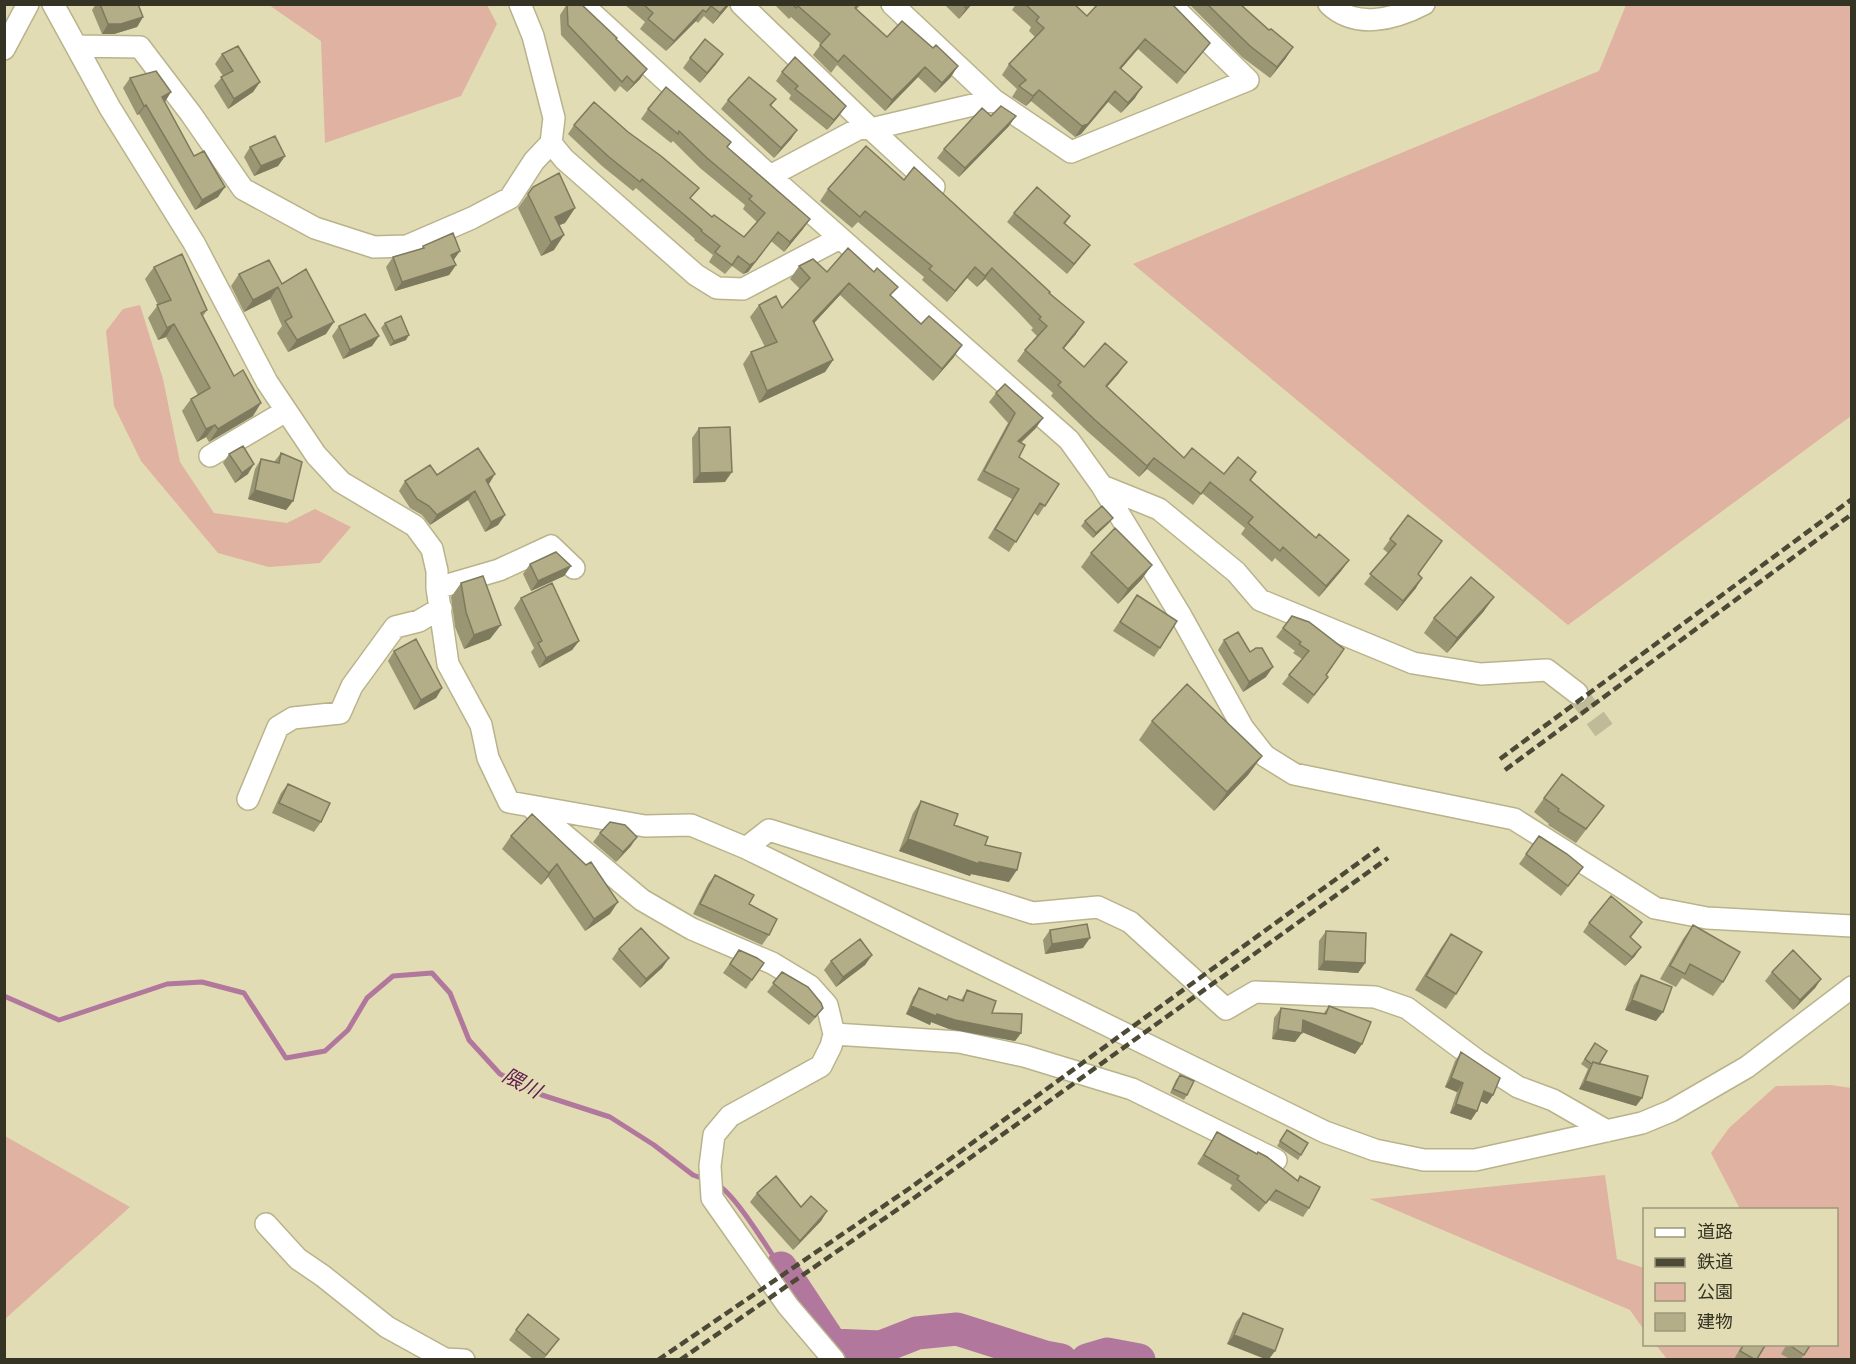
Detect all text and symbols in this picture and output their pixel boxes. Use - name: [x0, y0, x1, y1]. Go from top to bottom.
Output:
- water label: 隈川: [498, 1062, 548, 1106]
- legend: [1643, 1208, 1838, 1346]
- text: 道路: [1697, 1220, 1733, 1244]
- text: 鉄道: [1697, 1250, 1733, 1274]
- text: 公園: [1697, 1280, 1733, 1304]
- text: 建物: [1697, 1310, 1733, 1334]

